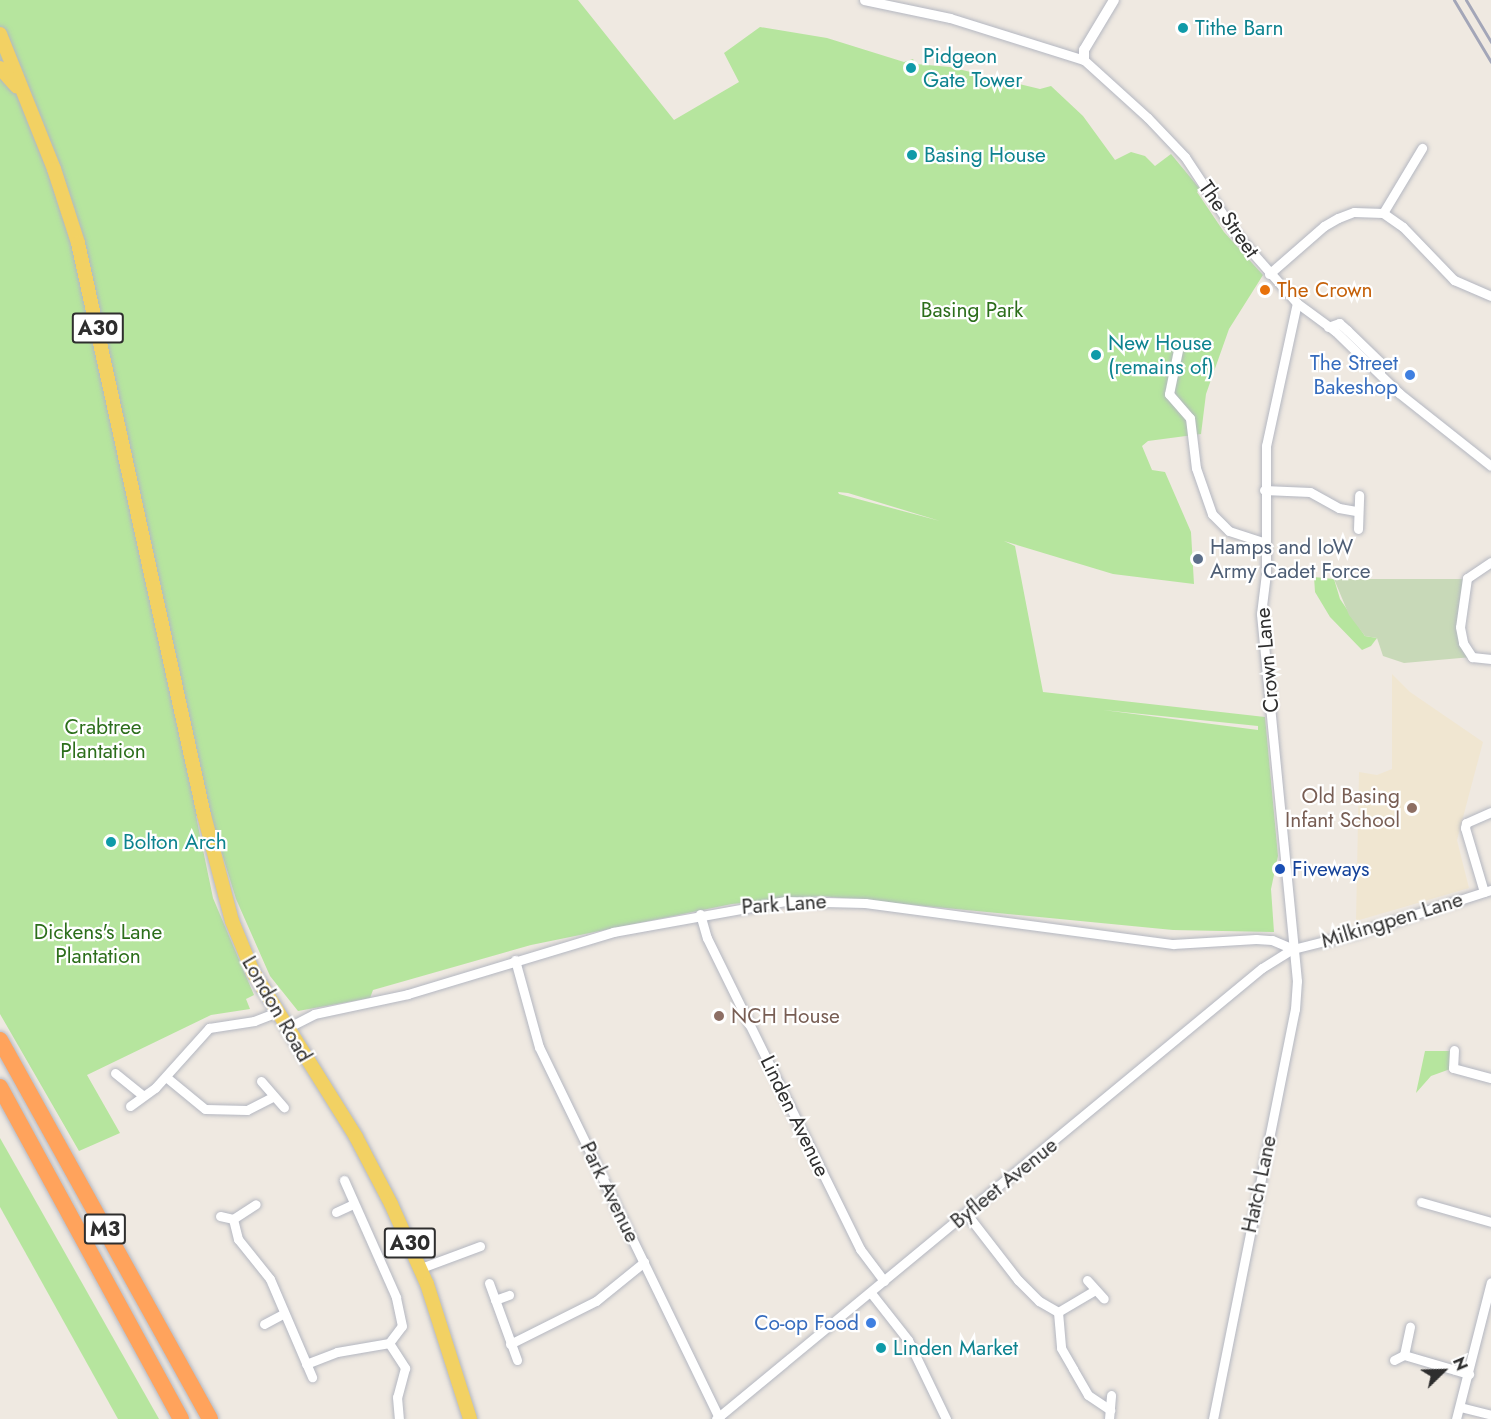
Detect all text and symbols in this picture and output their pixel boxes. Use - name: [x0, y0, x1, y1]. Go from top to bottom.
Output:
- place label: Tithe Barn: [1195, 15, 1283, 41]
- marker: Tithe Barn: [1176, 21, 1190, 35]
- place label: Pidgeon Gate Tower: [923, 43, 1022, 93]
- marker: Pidgeon Gate Tower: [904, 61, 918, 75]
- place label: Basing House: [924, 142, 1046, 168]
- marker: Basing House: [905, 148, 919, 162]
- street label: The Street: [1193, 176, 1265, 262]
- place label: The Crown: [1277, 277, 1373, 303]
- marker: The Crown: [1258, 283, 1272, 297]
- park label: Basing Park: [921, 297, 1023, 323]
- road number: A30: [71, 311, 125, 345]
- place label: New House (remains of): [1108, 330, 1214, 380]
- marker: New House (remains of): [1089, 348, 1103, 362]
- place label: The Street Bakeshop: [1310, 350, 1398, 400]
- marker: The Street Bakeshop: [1403, 368, 1417, 382]
- place label: Hamps and IoW Army Cadet Force: [1210, 534, 1371, 584]
- marker: Hamps and IoW Army Cadet Force: [1191, 552, 1205, 566]
- street label: Crown Lane: [1250, 606, 1284, 714]
- park label: Crabtree Plantation: [60, 714, 146, 764]
- place label: Old Basing Infant School: [1285, 783, 1400, 833]
- marker: Old Basing Infant School: [1405, 801, 1419, 815]
- place label: Bolton Arch: [123, 829, 227, 855]
- marker: Bolton Arch: [104, 835, 118, 849]
- place label: Fiveways: [1292, 856, 1369, 882]
- marker: Fiveways: [1273, 862, 1287, 876]
- street label: Milkingpen Lane: [1318, 887, 1466, 953]
- street label: Park Lane: [741, 888, 827, 920]
- park label: Dickens's Lane Plantation: [34, 919, 162, 969]
- street label: London Road: [237, 952, 317, 1066]
- place label: NCH House: [731, 1003, 840, 1029]
- marker: NCH House: [712, 1009, 726, 1023]
- street label: Linden Avenue: [755, 1051, 835, 1181]
- street label: Byfleet Avenue: [945, 1132, 1063, 1234]
- street label: Hatch Lane: [1236, 1133, 1282, 1235]
- street label: Park Avenue: [575, 1137, 645, 1247]
- road number: M3: [82, 1212, 128, 1246]
- road number: A30: [383, 1226, 437, 1260]
- place label: Co-op Food: [754, 1310, 859, 1336]
- marker: Co-op Food: [864, 1316, 878, 1330]
- place label: Linden Market: [893, 1335, 1018, 1361]
- marker: Linden Market: [874, 1341, 888, 1355]
- north arrow: [1413, 1341, 1473, 1401]
- text: N: [1447, 1353, 1473, 1374]

